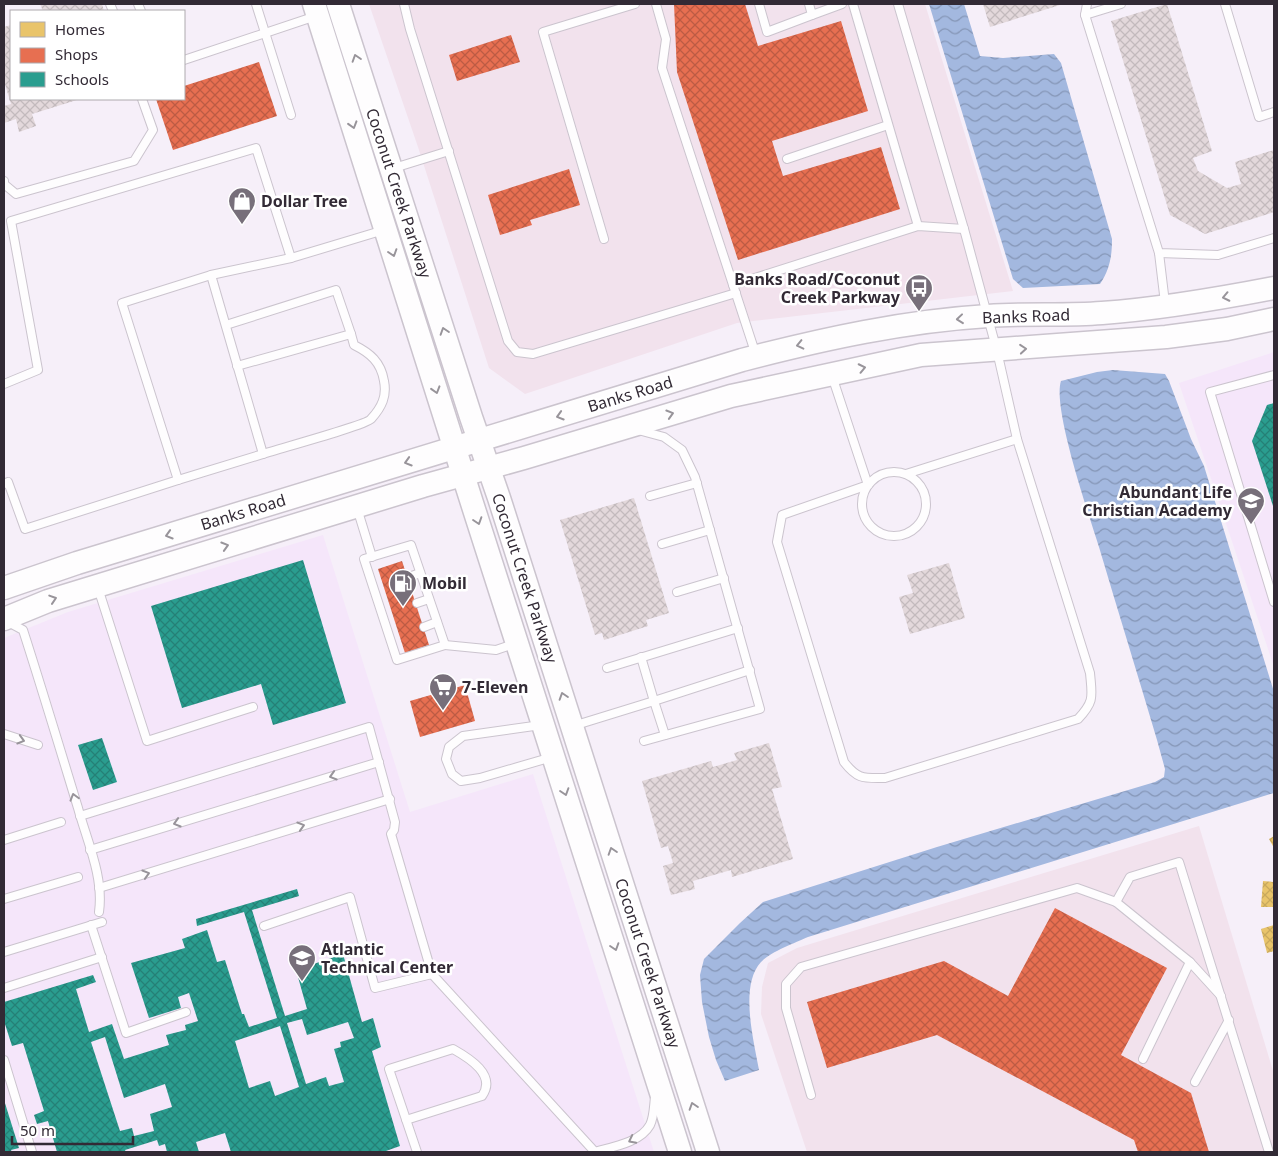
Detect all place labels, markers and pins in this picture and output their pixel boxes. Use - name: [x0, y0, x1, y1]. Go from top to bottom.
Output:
- shop icon: Dollar Tree: [227, 186, 257, 225]
- place label: Dollar Tree: [261, 190, 348, 212]
- place label: Banks Road/Coconut Creek Parkway: [734, 268, 901, 308]
- bus stop icon: Banks Road/Coconut Creek Parkway: [904, 273, 934, 312]
- place label: Abundant Life Christian Academy: [1082, 481, 1233, 521]
- school or university icon: Abundant Life Christian Academy: [1236, 486, 1266, 525]
- fuel station icon: Mobil: [388, 568, 418, 607]
- place label: Mobil: [422, 572, 467, 594]
- supermarket icon: 7-Eleven: [428, 672, 458, 711]
- place label: 7-Eleven: [462, 676, 528, 698]
- place label: Atlantic Technical Center: [321, 938, 453, 978]
- school or university icon: Atlantic Technical Center: [287, 943, 317, 982]

